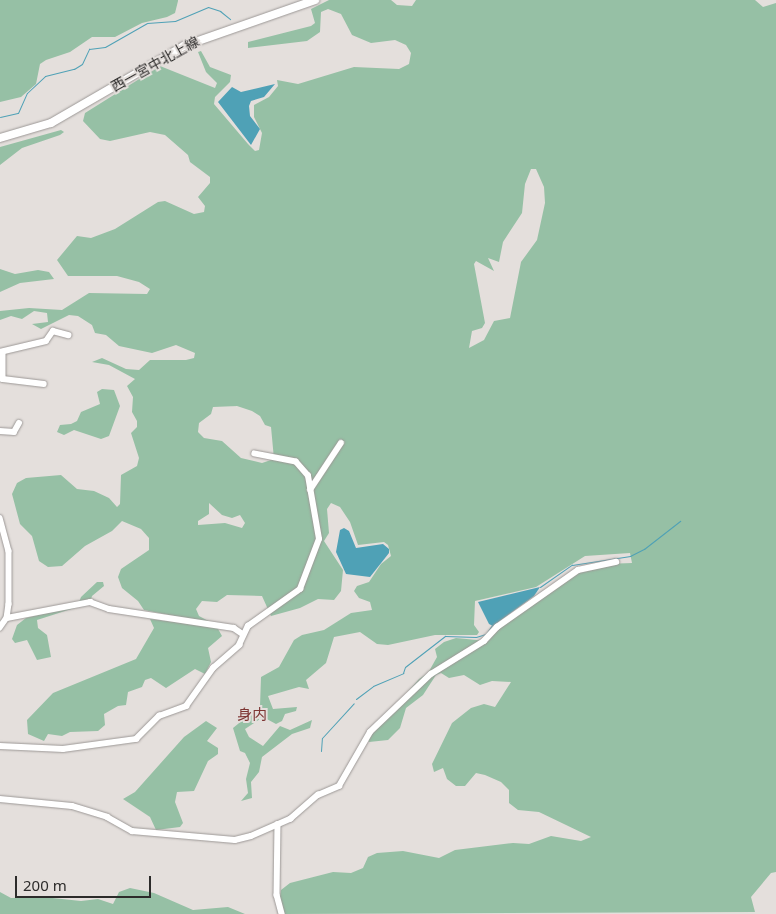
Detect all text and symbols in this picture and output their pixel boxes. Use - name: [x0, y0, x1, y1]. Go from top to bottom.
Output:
- street label: 西一宮中北上線: [108, 33, 202, 95]
- district label: 身内: [237, 706, 267, 724]
- scale bar: [18, 866, 154, 898]
- text: 200 m: [23, 875, 67, 895]

